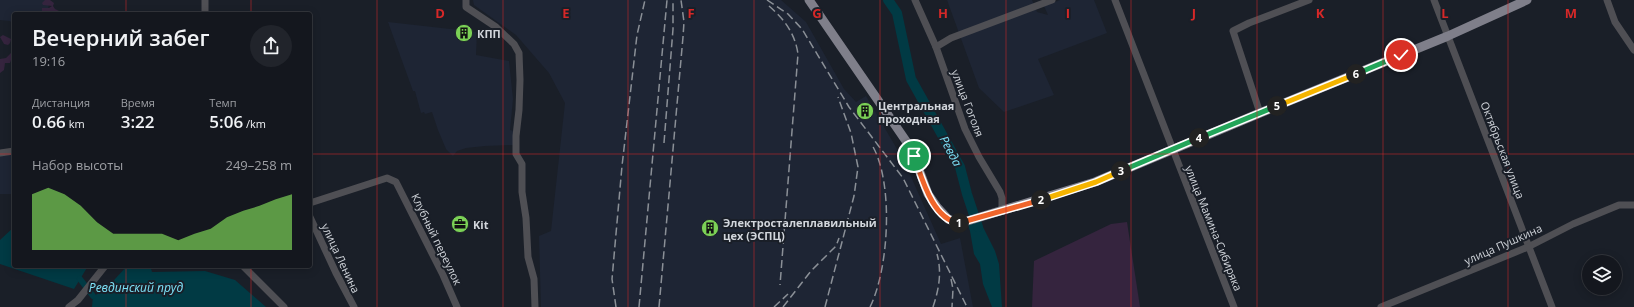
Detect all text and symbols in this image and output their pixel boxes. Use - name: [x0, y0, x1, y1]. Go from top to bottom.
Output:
- text: D: [435, 4, 445, 22]
- text: E: [562, 4, 570, 22]
- text: F: [687, 4, 695, 22]
- text: G: [812, 4, 822, 22]
- text: H: [938, 4, 948, 22]
- text: I: [1066, 4, 1070, 22]
- text: J: [1191, 4, 1196, 22]
- text: K: [1316, 4, 1325, 22]
- text: L: [1441, 4, 1449, 22]
- text: M: [1565, 4, 1577, 22]
- text: Вечерний забег: [32, 22, 210, 52]
- building icon: КПП: [454, 23, 474, 43]
- button: share: [250, 25, 292, 67]
- place label: КПП: [477, 26, 501, 41]
- pin: [1384, 38, 1418, 72]
- icon: check: [1390, 44, 1412, 66]
- text: 19:16: [32, 52, 65, 70]
- pin: 6: [1346, 64, 1366, 84]
- text: 6: [1353, 66, 1359, 81]
- street label: улица Гоголя: [948, 67, 988, 139]
- text: Дистанция: [32, 95, 90, 110]
- text: Время: [121, 95, 155, 110]
- text: Темп: [209, 95, 236, 110]
- pin: 5: [1267, 96, 1287, 116]
- place label: Центральная проходная: [878, 98, 954, 126]
- text: 5: [1274, 98, 1280, 113]
- street label: Октябрьская улица: [1478, 99, 1528, 201]
- building icon: Центральная проходная: [855, 101, 875, 121]
- text: 0.66: [32, 110, 66, 133]
- text: 3:22: [121, 110, 154, 133]
- text: 5:06: [209, 110, 243, 133]
- text: km: [66, 116, 85, 131]
- text: /km: [243, 116, 266, 131]
- pin: 4: [1189, 128, 1209, 148]
- text: 4: [1196, 130, 1202, 145]
- water label: Ревда: [936, 133, 966, 170]
- pin: [897, 139, 931, 173]
- icon: arrive: [903, 145, 925, 167]
- text: Набор высоты: [32, 156, 123, 174]
- text: 249–258 m: [225, 156, 292, 174]
- pin: 3: [1111, 161, 1131, 181]
- text: 3: [1118, 163, 1124, 178]
- street label: улица Мамина-Сибиряка: [1182, 163, 1246, 293]
- pin: 2: [1031, 190, 1051, 210]
- street label: Клубный переулок: [408, 191, 466, 288]
- text: 2: [1038, 192, 1044, 207]
- pin: 1: [949, 213, 969, 233]
- office icon: Kit: [450, 214, 470, 234]
- place label: Электросталеплавильный цех (ЭСПЦ): [723, 215, 877, 243]
- text: 1: [956, 215, 962, 230]
- place label: Kit: [473, 217, 489, 232]
- building icon: Электросталеплавильный цех (ЭСПЦ): [700, 218, 720, 238]
- street label: улица Пушкина: [1462, 220, 1544, 268]
- street label: улица Ленина: [318, 221, 364, 295]
- map controls: [1582, 255, 1622, 295]
- button: layers: [1582, 255, 1622, 295]
- water label: Ревдинский пруд: [89, 279, 183, 296]

